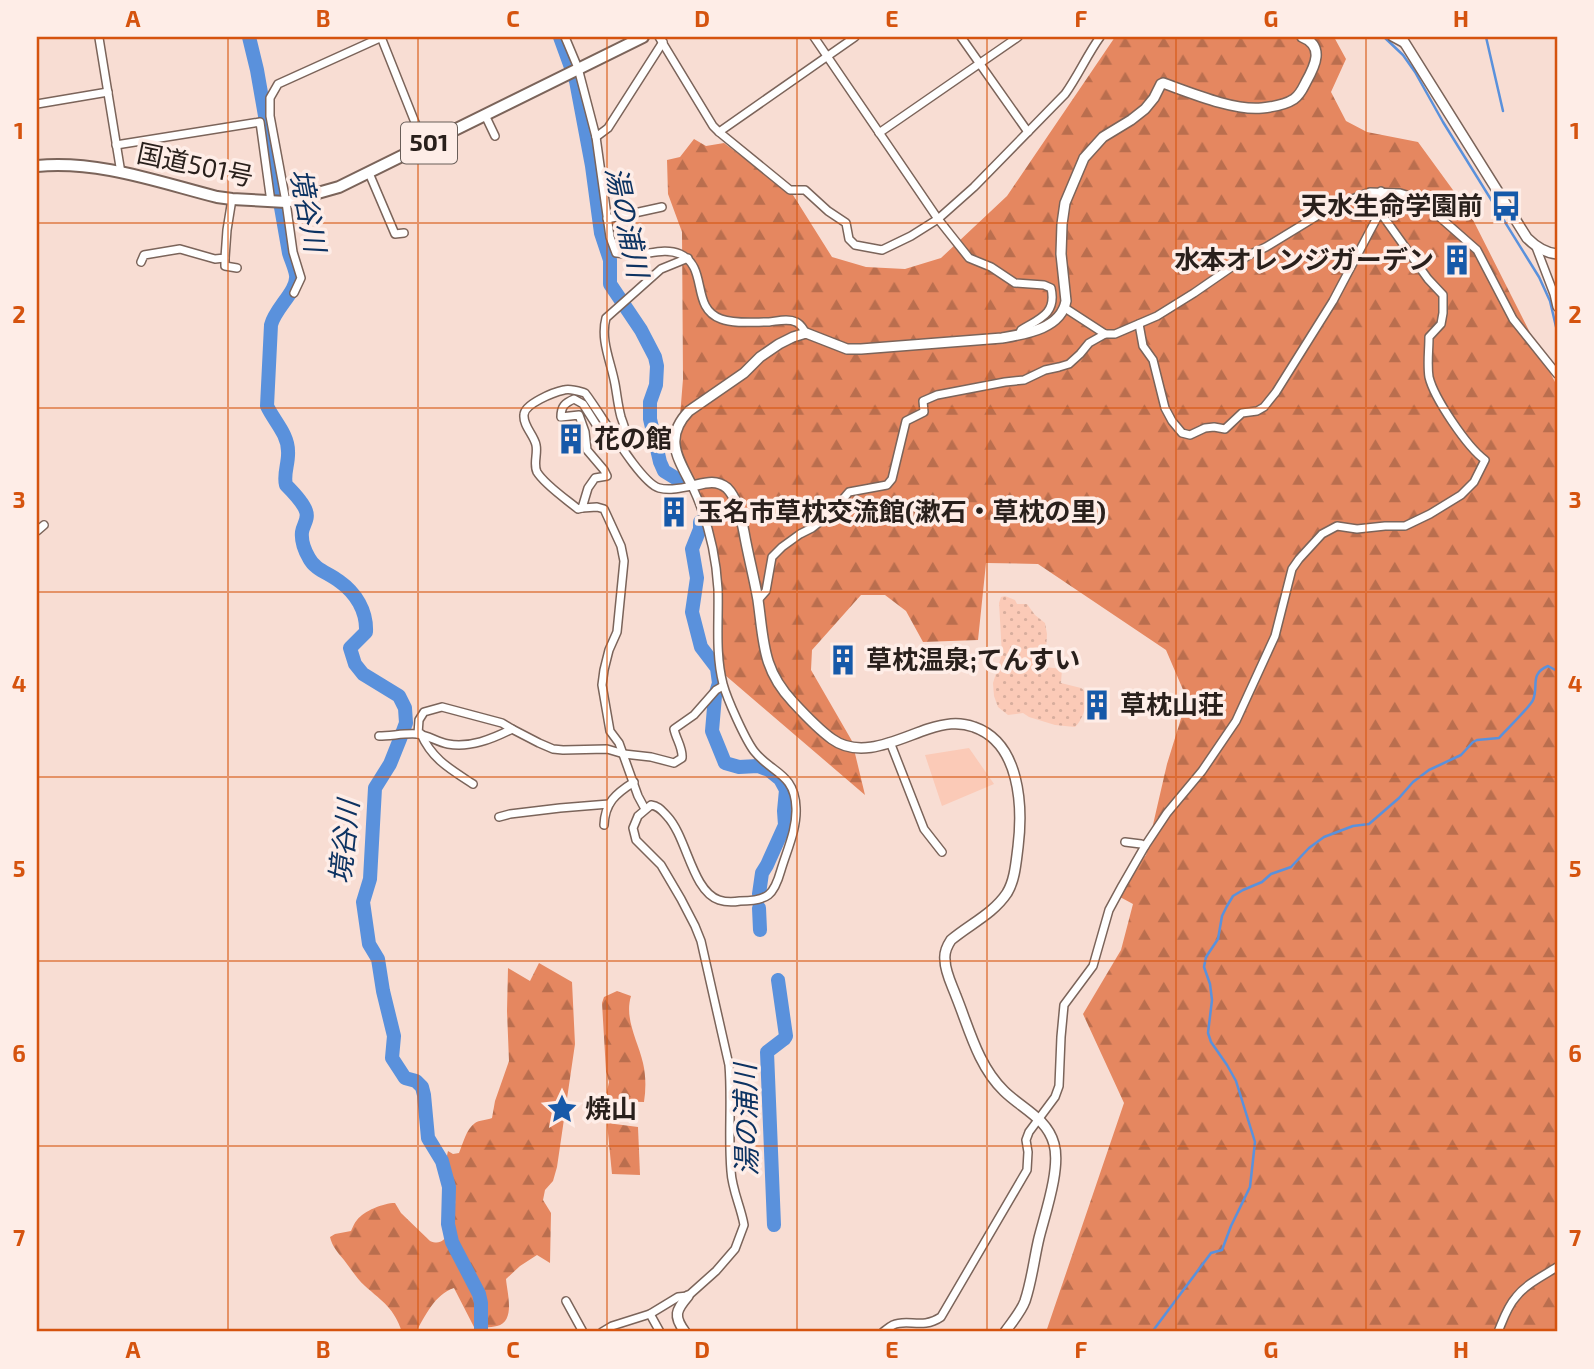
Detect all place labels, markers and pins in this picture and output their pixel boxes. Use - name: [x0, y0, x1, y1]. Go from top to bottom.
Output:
- place label: 天水生命学園前: [1301, 189, 1483, 220]
- bus stop icon: 天水生命学園前: [1489, 189, 1523, 223]
- place label: 水本オレンジガーデン: [1174, 243, 1434, 274]
- building icon: 水本オレンジガーデン: [1440, 243, 1474, 277]
- building icon: 花の館: [554, 422, 588, 456]
- place label: 花の館: [594, 422, 672, 453]
- building icon: 玉名市草枕交流館(漱石・草枕の里): [657, 495, 691, 529]
- place label: 玉名市草枕交流館(漱石・草枕の里): [697, 495, 1106, 526]
- building icon: 草枕温泉;てんすい: [826, 643, 860, 677]
- place label: 草枕温泉;てんすい: [866, 643, 1080, 674]
- building icon: 草枕山荘: [1080, 688, 1114, 722]
- place label: 草枕山荘: [1120, 688, 1224, 719]
- place icon: 焼山: [545, 1092, 579, 1126]
- place label: 焼山: [585, 1092, 637, 1123]

